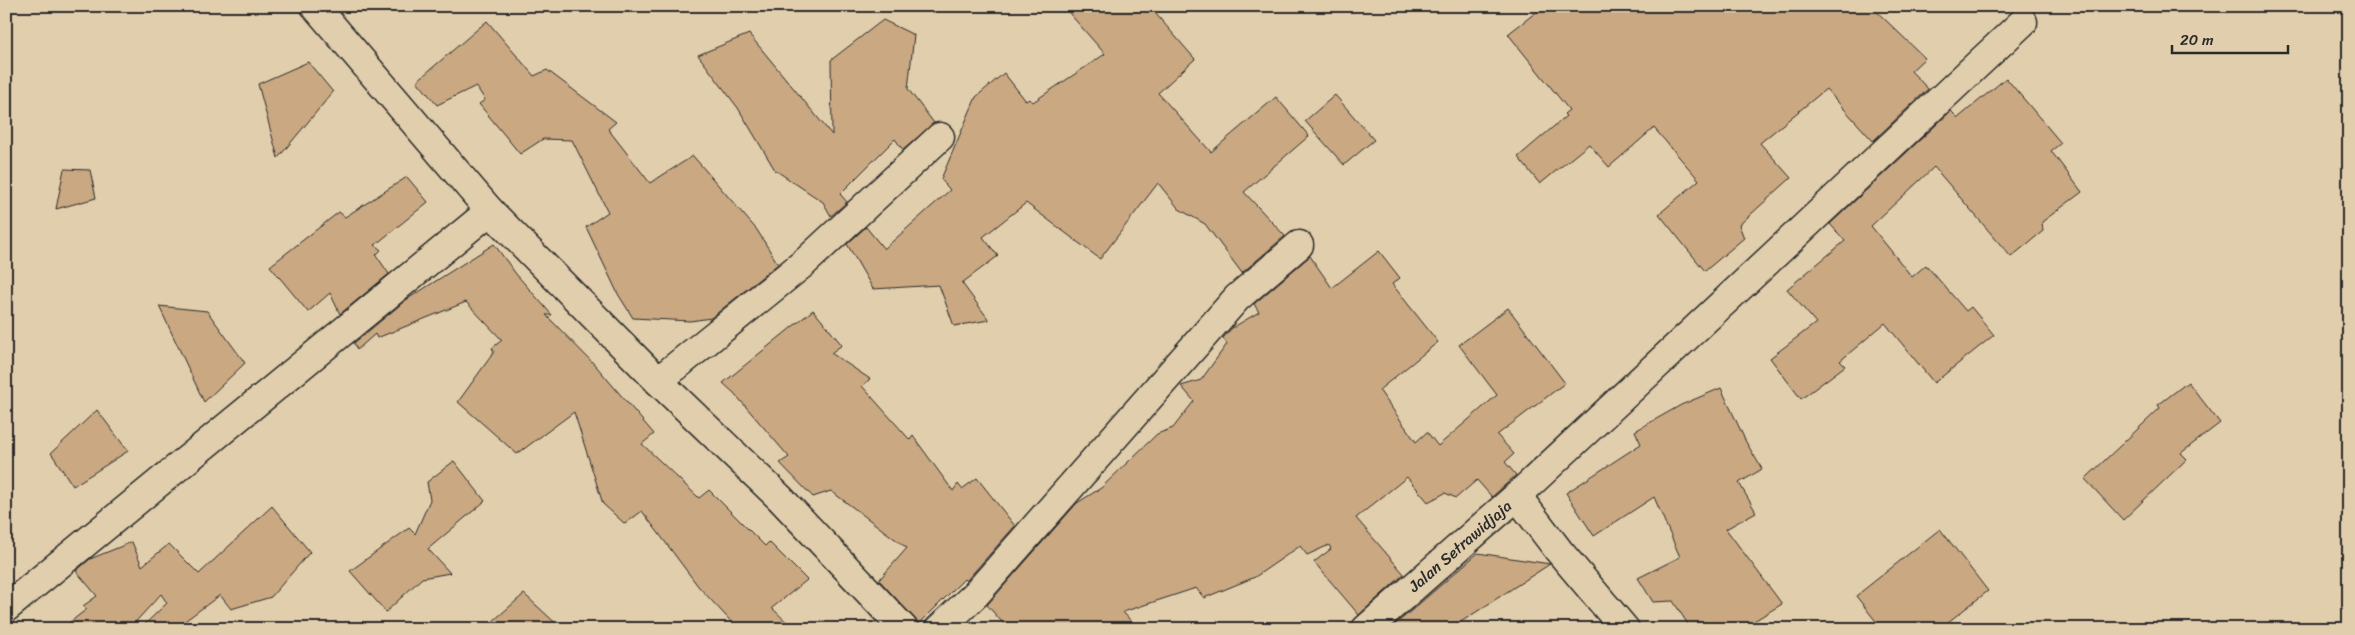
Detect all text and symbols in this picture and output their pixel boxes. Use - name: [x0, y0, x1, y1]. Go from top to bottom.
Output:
- scale bar: [2172, 22, 2289, 54]
- text: 20 m: [2180, 27, 2214, 53]
- street label: Jalan Setrawidjaja: [1401, 492, 1519, 600]

